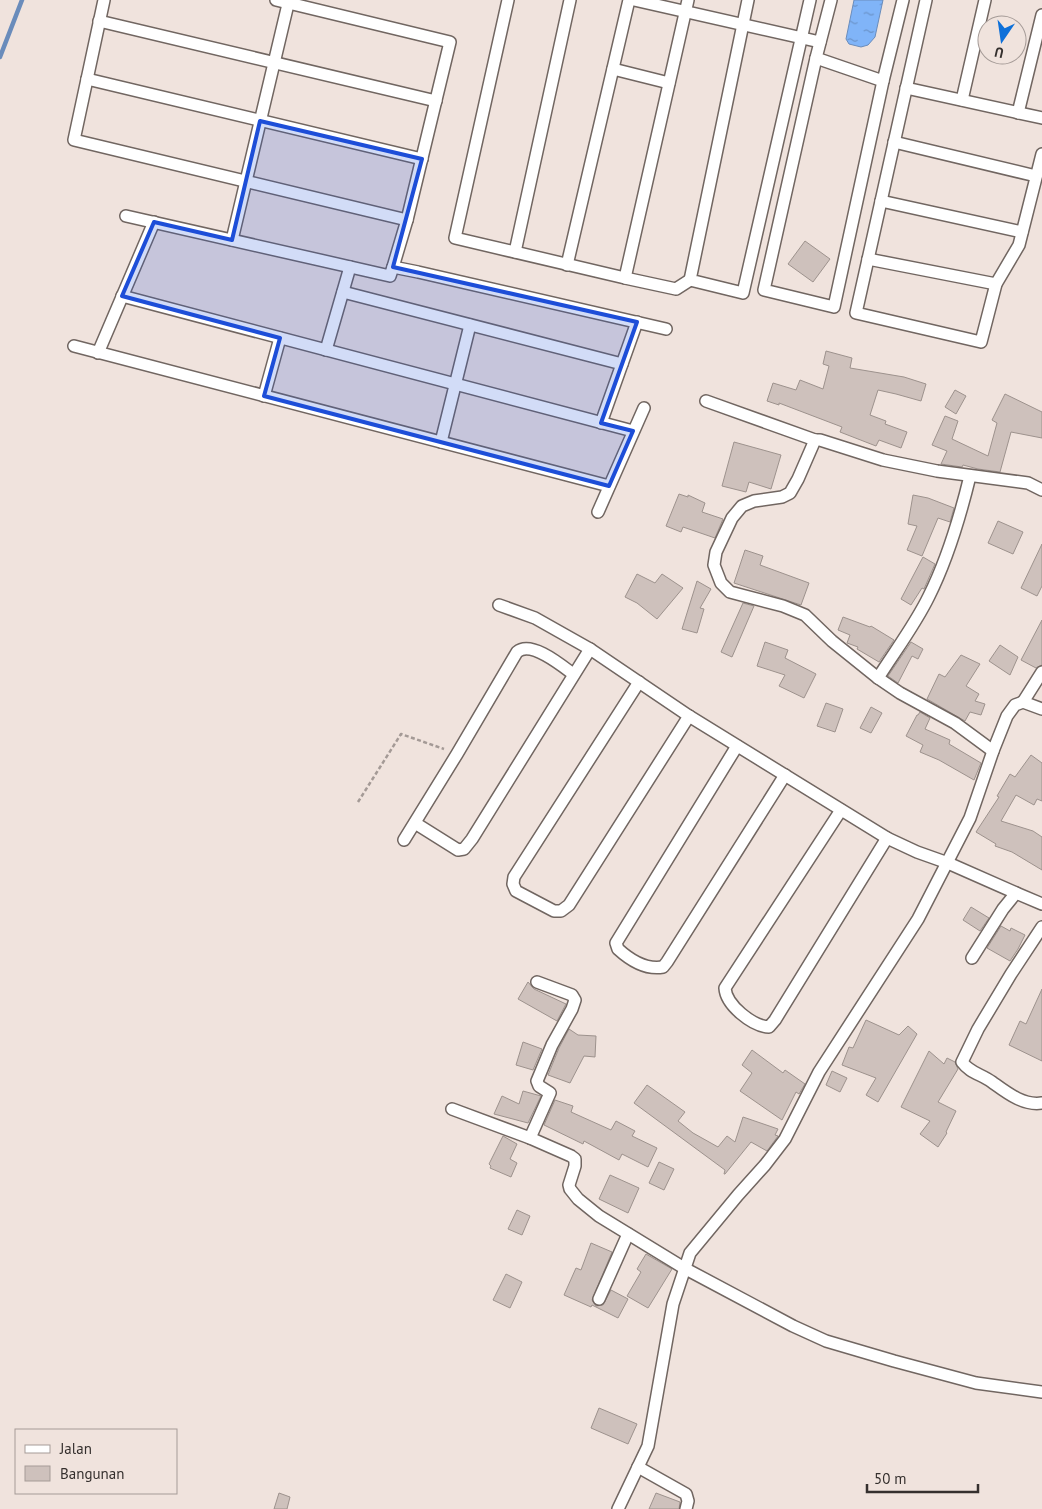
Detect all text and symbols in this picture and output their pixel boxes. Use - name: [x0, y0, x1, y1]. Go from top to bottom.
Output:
- north arrow: [977, 15, 1027, 65]
- text: U: [993, 43, 1005, 62]
- legend: [15, 1429, 178, 1494]
- text: Jalan: [59, 1439, 92, 1458]
- scale bar: [867, 1462, 978, 1494]
- text: Bangunan: [60, 1464, 124, 1483]
- text: 50 m: [874, 1469, 907, 1488]

